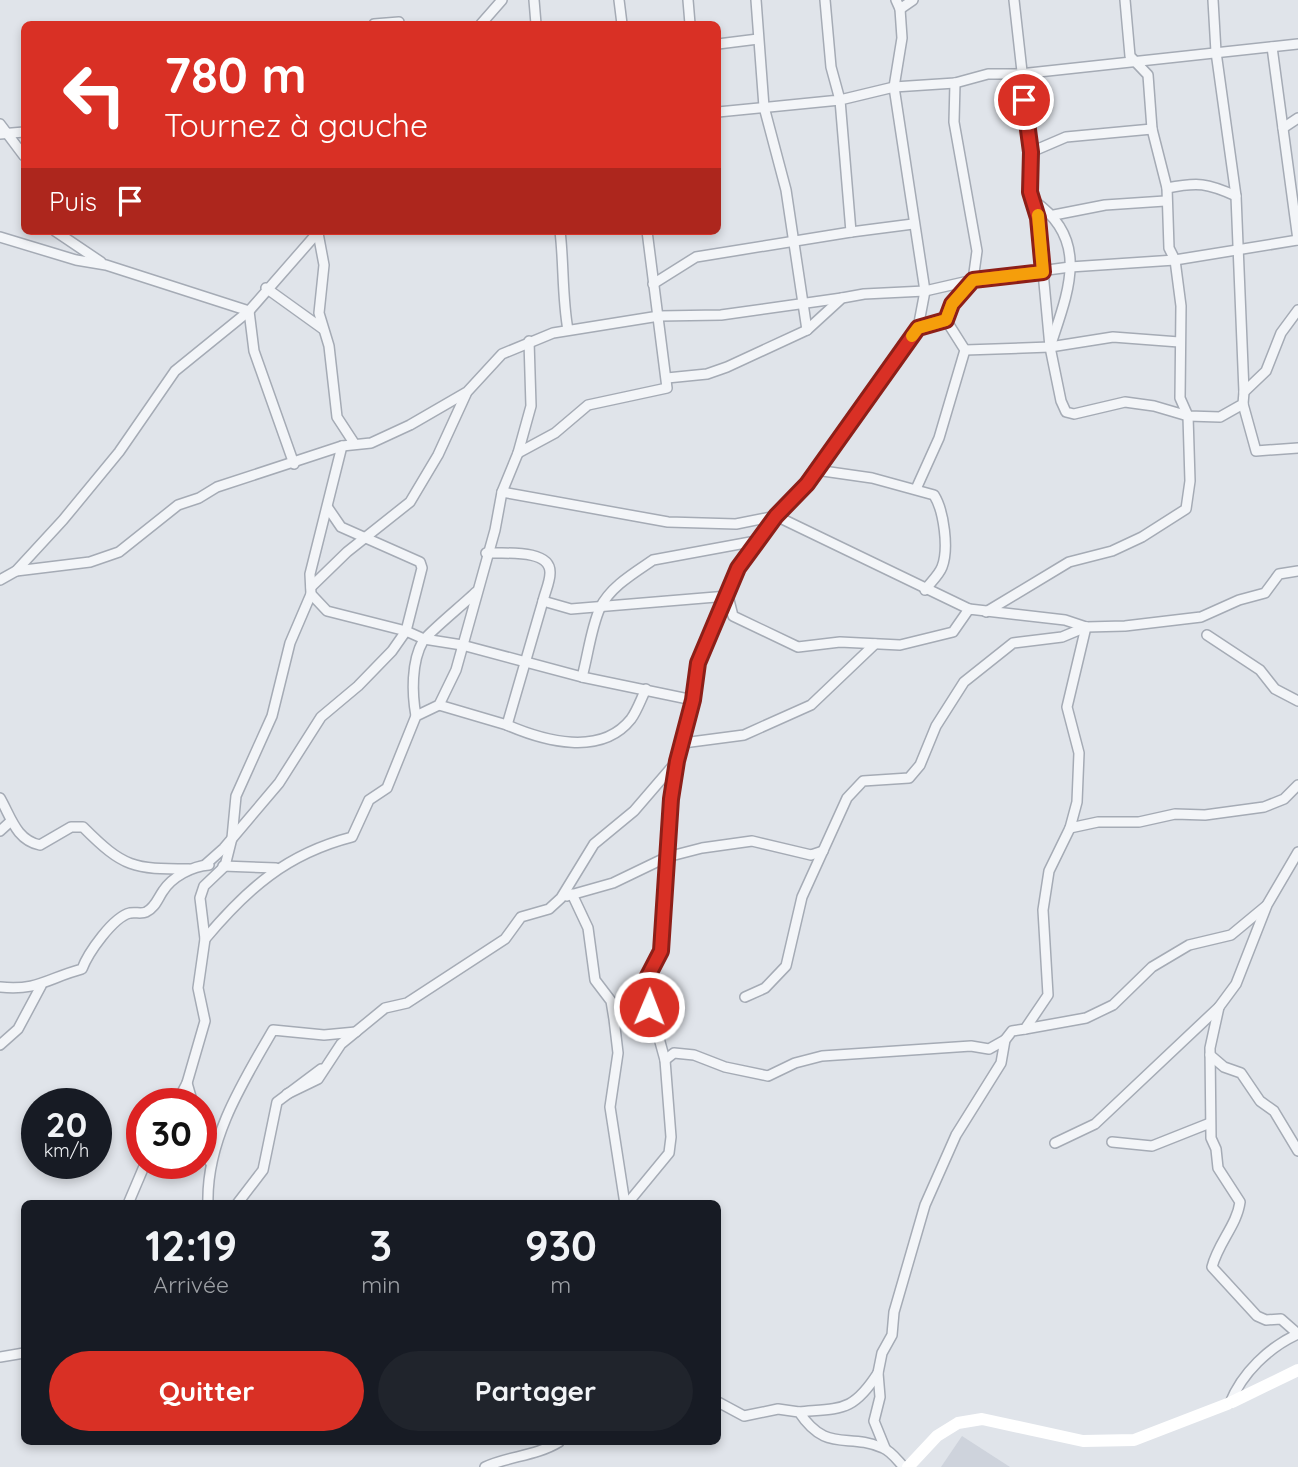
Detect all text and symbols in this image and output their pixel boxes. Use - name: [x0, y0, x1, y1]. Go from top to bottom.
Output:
- text: 780 m: [164, 44, 307, 105]
- icon: left: [49, 49, 140, 140]
- pin: [994, 70, 1054, 130]
- icon: arrive: [1005, 81, 1043, 119]
- text: Tournez à gauche: [164, 105, 428, 145]
- icon: arrive: [111, 182, 149, 220]
- text: Puis: [49, 185, 97, 218]
- position arrow: [612, 970, 686, 1044]
- speed limit sign: 30: [126, 1088, 217, 1179]
- text: 20: [46, 1102, 87, 1146]
- text: km/h: [44, 1139, 89, 1162]
- text: 12:19: [145, 1219, 237, 1272]
- text: 3: [370, 1219, 392, 1272]
- text: 930: [525, 1219, 597, 1272]
- text: Arrivée: [153, 1270, 229, 1299]
- text: min: [361, 1270, 400, 1299]
- text: m: [550, 1270, 571, 1299]
- button: Quitter: [49, 1351, 364, 1431]
- button: Partager: [378, 1351, 693, 1431]

